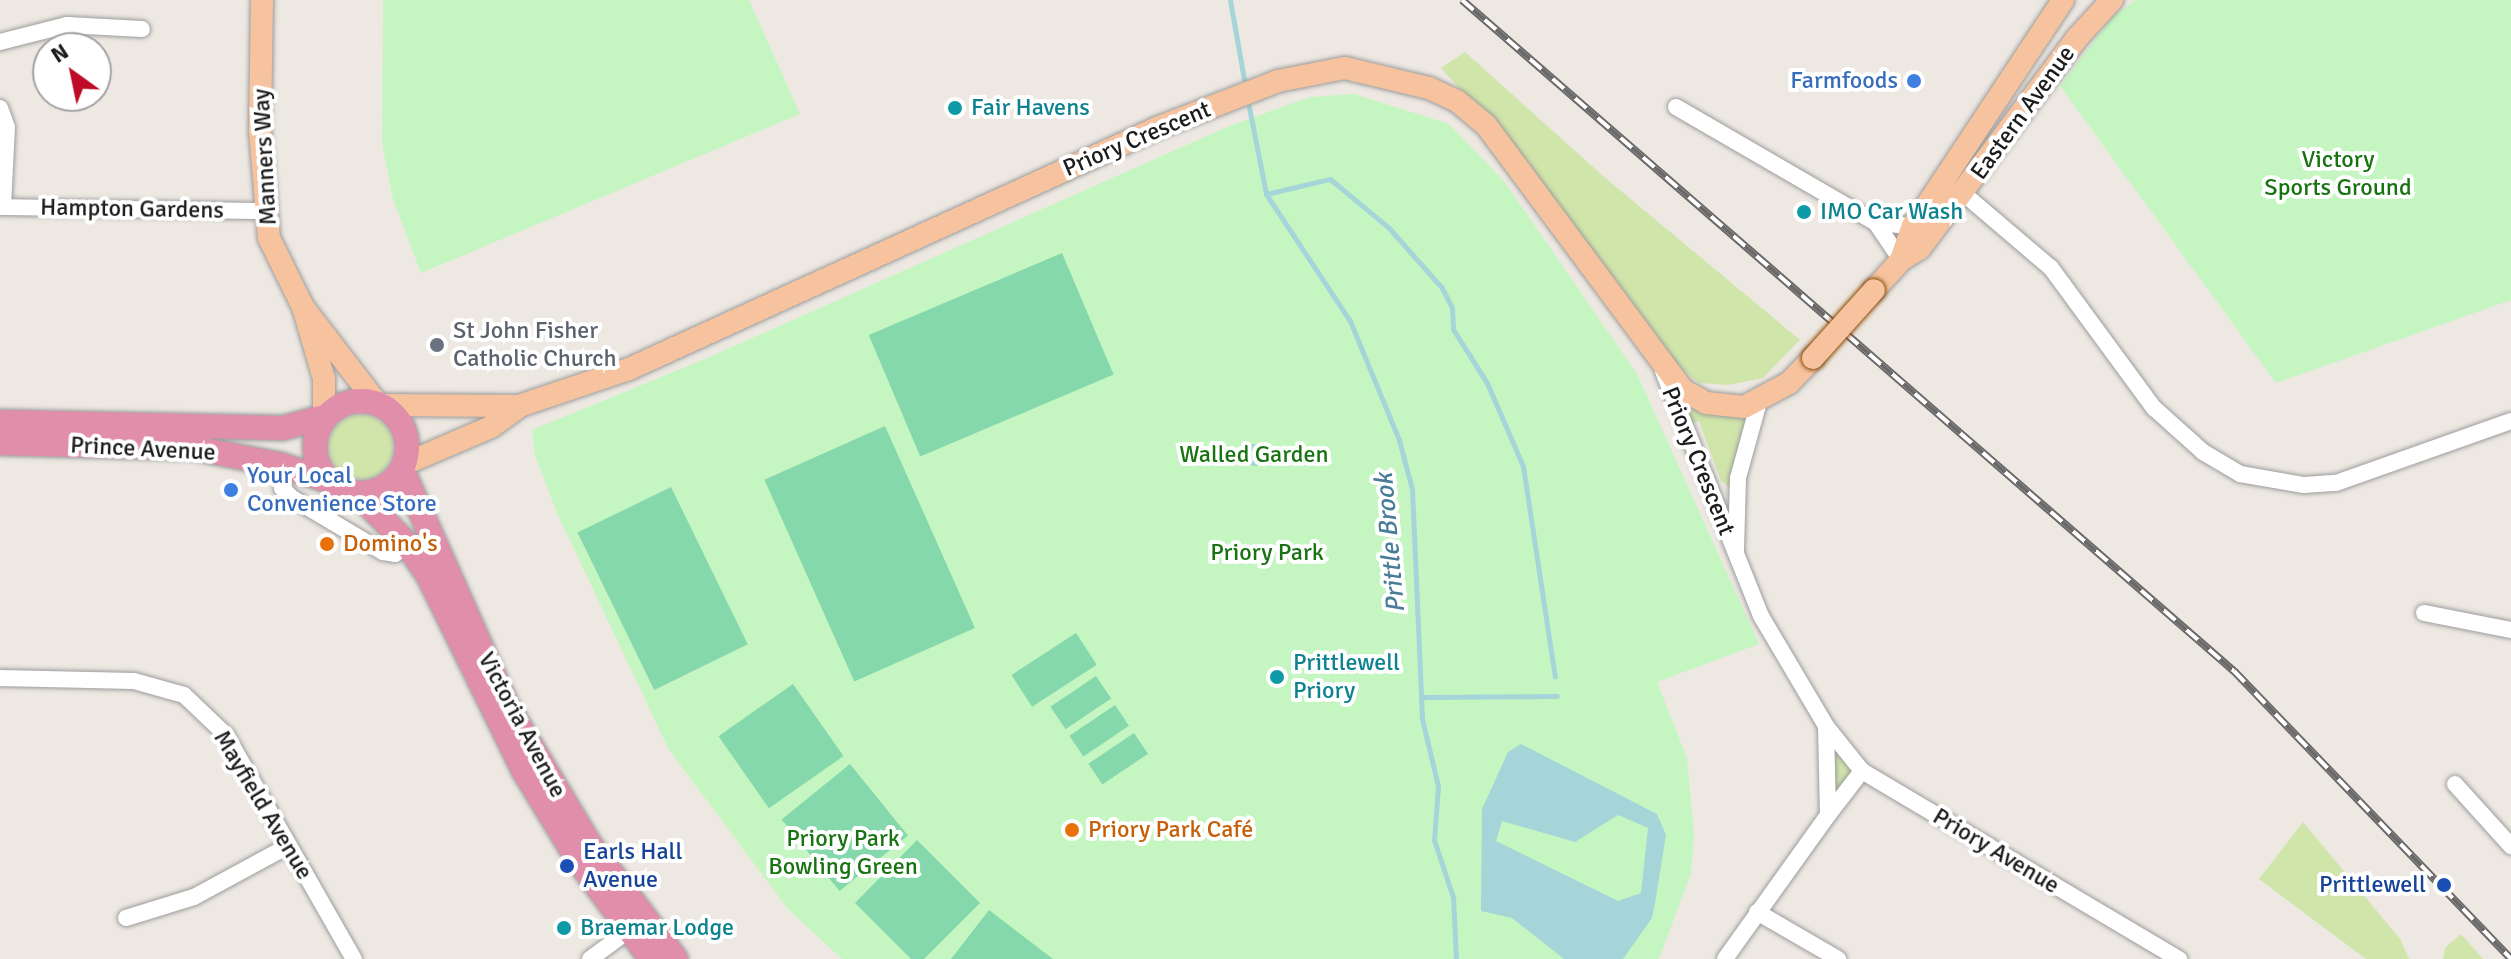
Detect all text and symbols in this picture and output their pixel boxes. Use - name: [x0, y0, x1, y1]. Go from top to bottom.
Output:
- north arrow: [32, 32, 112, 112]
- text: N: [46, 38, 74, 69]
- street label: Eastern Avenue: [1965, 40, 2081, 186]
- place label: Farmfoods: [1790, 67, 1898, 95]
- marker: Farmfoods: [1905, 72, 1923, 90]
- street label: Manners Way: [247, 88, 283, 226]
- place label: Fair Havens: [971, 94, 1090, 122]
- street label: Priory Crescent: [1059, 95, 1215, 183]
- marker: Fair Havens: [946, 99, 964, 117]
- park label: Victory Sports Ground: [2264, 146, 2412, 202]
- street label: Hampton Gardens: [40, 193, 224, 225]
- place label: IMO Car Wash: [1820, 198, 1963, 226]
- marker: IMO Car Wash: [1795, 203, 1813, 221]
- place label: St John Fisher Catholic Church: [453, 317, 617, 373]
- marker: St John Fisher Catholic Church: [428, 336, 446, 354]
- street label: Priory Crescent: [1655, 383, 1741, 539]
- street label: Prince Avenue: [70, 431, 216, 467]
- park label: Walled Garden: [1179, 441, 1329, 469]
- place label: Your Local Convenience Store: [247, 462, 437, 518]
- water label: Prittle Brook: [1369, 472, 1413, 614]
- marker: Your Local Convenience Store: [222, 481, 240, 499]
- place label: Domino's: [343, 530, 438, 558]
- marker: Domino's: [318, 535, 336, 553]
- park label: Priory Park: [1210, 539, 1324, 567]
- street label: Victoria Avenue: [472, 647, 572, 803]
- place label: Prittlewell Priory: [1293, 649, 1400, 705]
- marker: Prittlewell Priory: [1268, 668, 1286, 686]
- street label: Mayfield Avenue: [207, 725, 319, 885]
- street label: Priory Avenue: [1928, 802, 2064, 900]
- place label: Priory Park Café: [1088, 816, 1253, 844]
- marker: Priory Park Café: [1063, 821, 1081, 839]
- park label: Priory Park Bowling Green: [768, 825, 918, 881]
- place label: Earls Hall Avenue: [583, 838, 682, 894]
- marker: Earls Hall Avenue: [558, 857, 576, 875]
- place label: Prittlewell: [2319, 871, 2426, 899]
- marker: Prittlewell: [2433, 874, 2455, 896]
- place label: Braemar Lodge: [580, 914, 734, 942]
- marker: Braemar Lodge: [555, 919, 573, 937]

